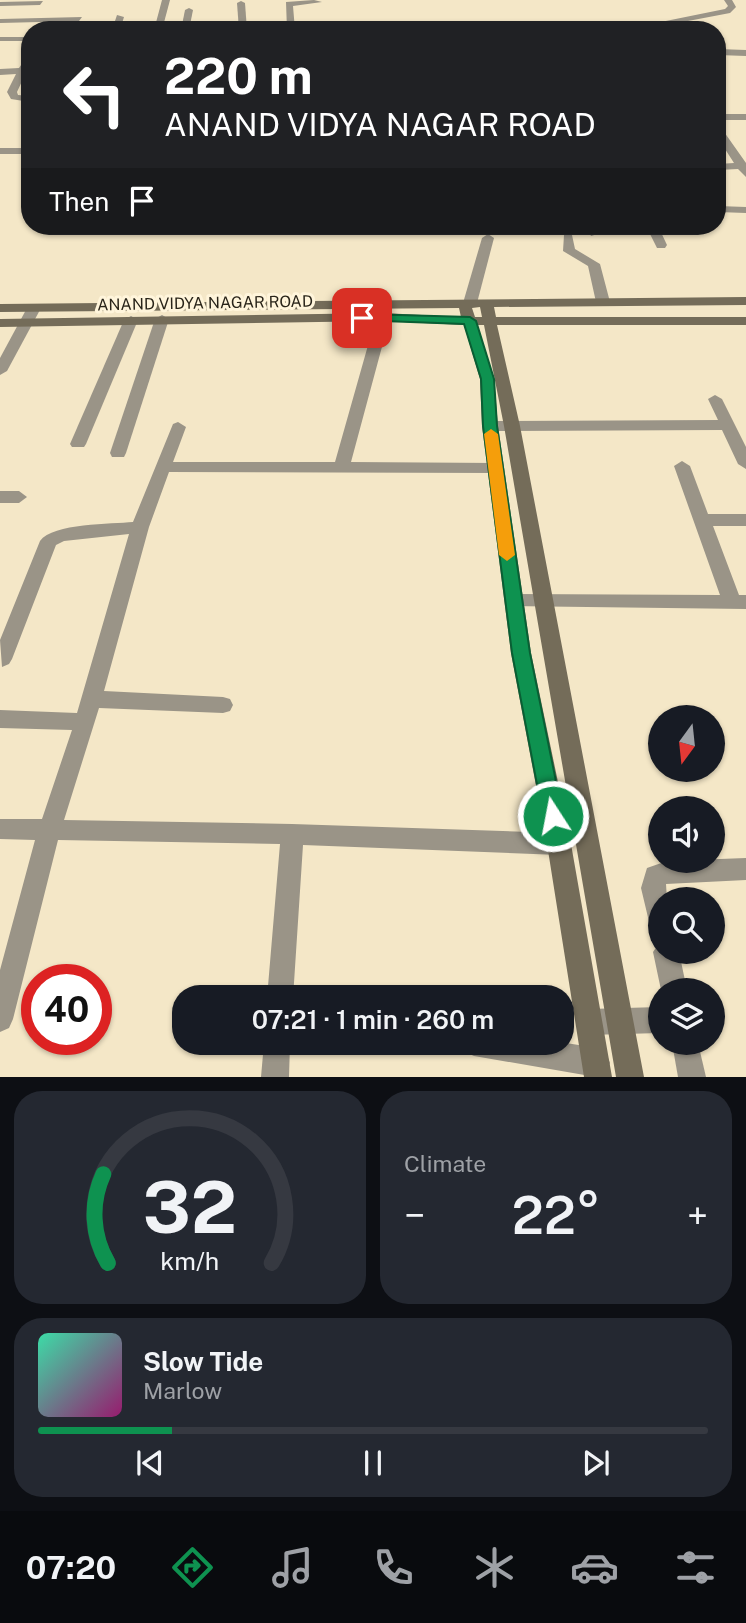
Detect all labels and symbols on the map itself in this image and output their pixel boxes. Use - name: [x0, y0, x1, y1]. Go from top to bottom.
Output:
- pin: [332, 288, 392, 348]
- street label: ANAND VIDYA NAGAR ROAD: [97, 292, 313, 314]
- north arrow: [648, 705, 724, 782]
- position arrow: [516, 779, 590, 853]
- speed limit sign: 40: [21, 964, 112, 1055]

